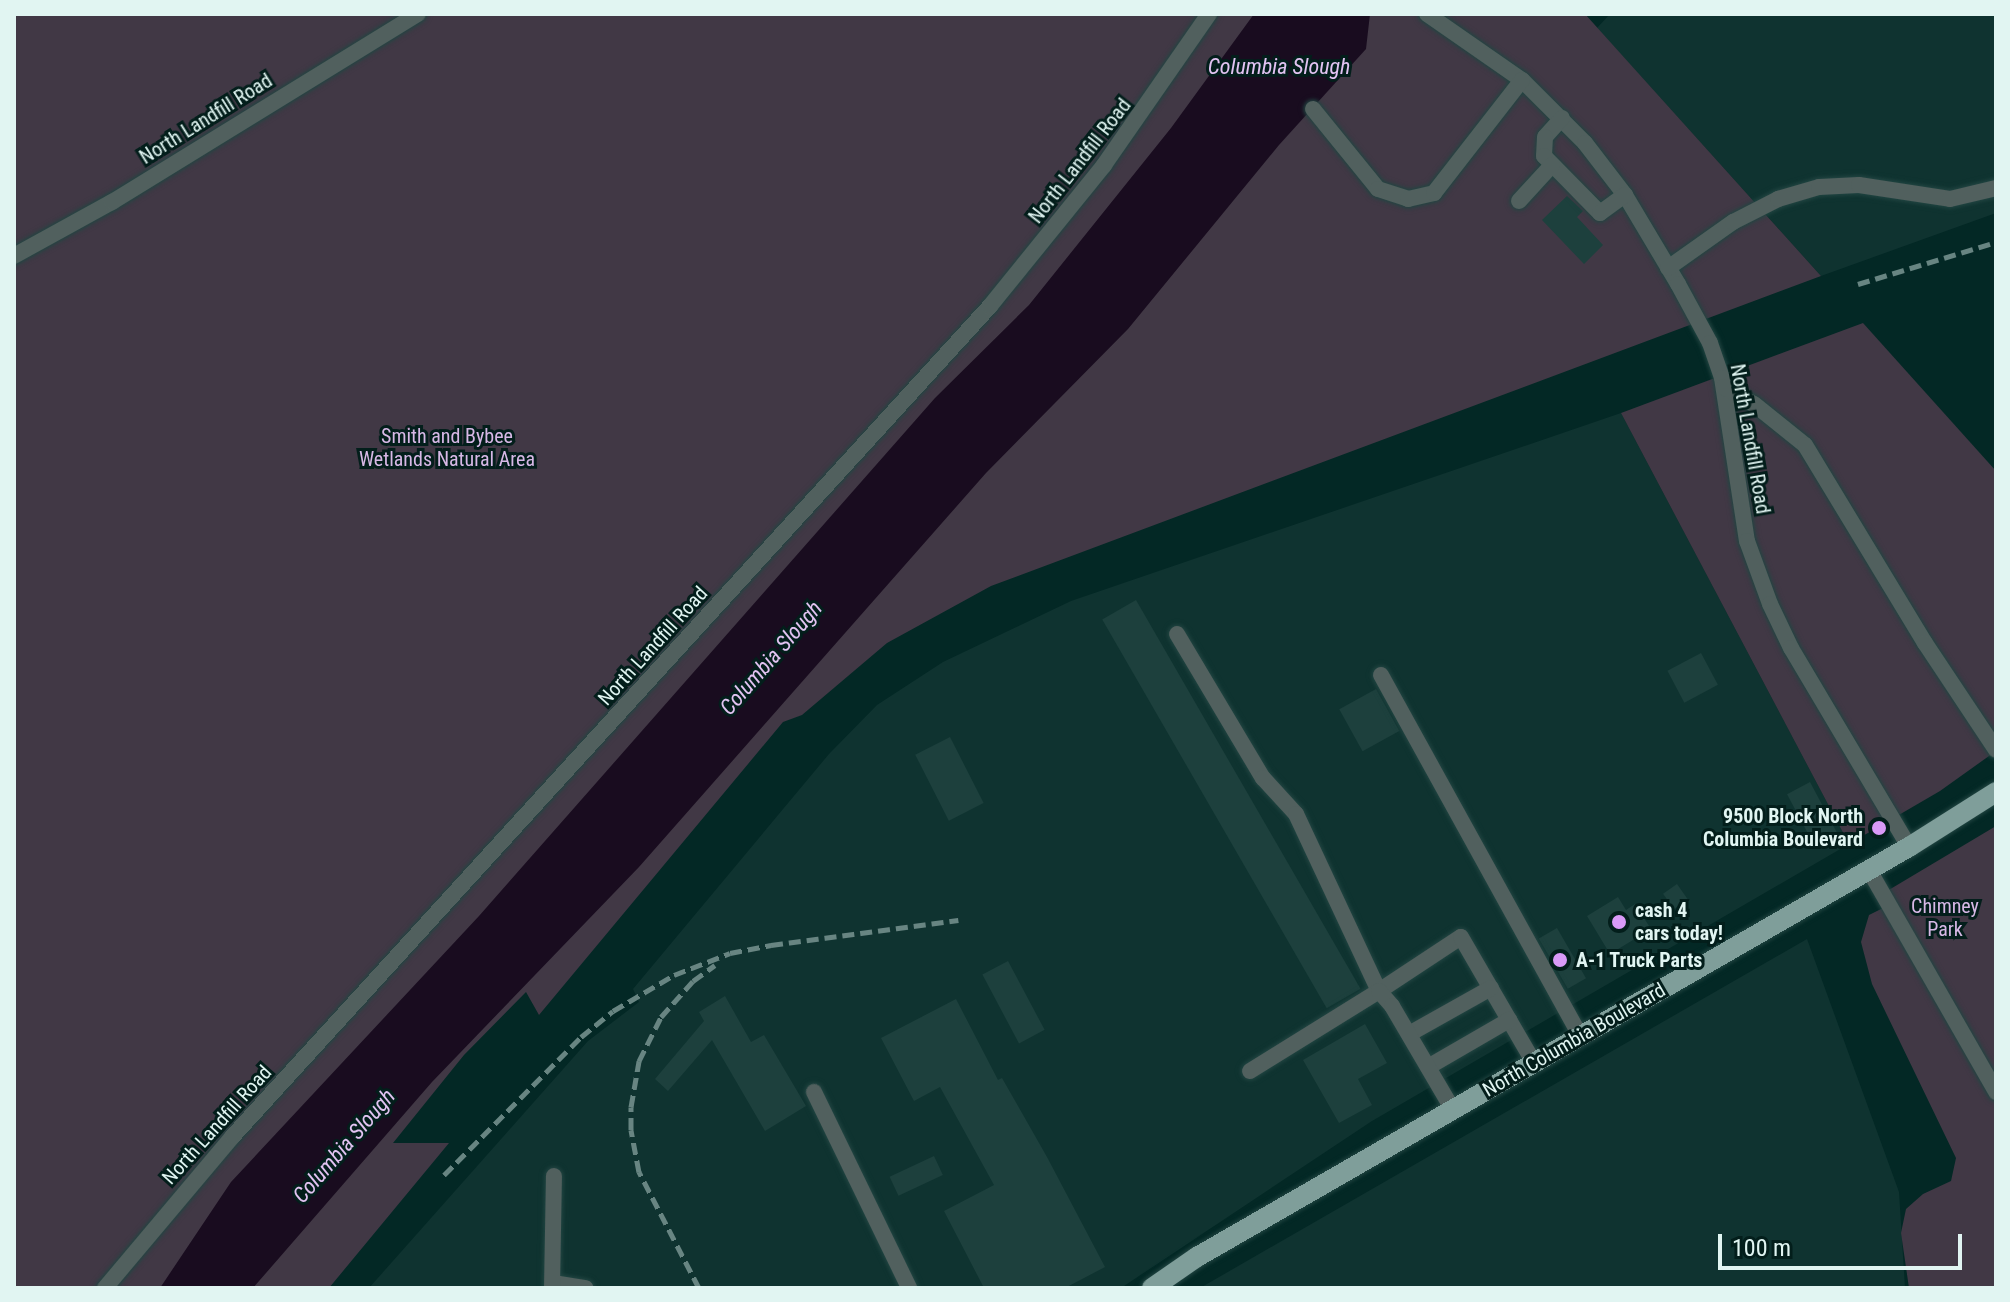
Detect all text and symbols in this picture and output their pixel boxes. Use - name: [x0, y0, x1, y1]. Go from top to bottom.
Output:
- water label: Columbia Slough: [1208, 54, 1350, 80]
- street label: North Landfill Road: [135, 69, 277, 169]
- street label: North Landfill Road: [1024, 94, 1136, 228]
- street label: North Landfill Road: [1725, 362, 1775, 516]
- park label: Smith and Bybee Wetlands Natural Area: [359, 424, 535, 471]
- street label: North Landfill Road: [593, 582, 713, 710]
- water label: Columbia Slough: [714, 596, 828, 720]
- place label: 9500 Block North Columbia Boulevard: [1703, 804, 1863, 851]
- marker: 9500 Block North Columbia Boulevard: [1870, 819, 1888, 837]
- park label: Chimney Park: [1911, 894, 1979, 941]
- place label: cash 4 cars today!: [1635, 898, 1723, 945]
- marker: cash 4 cars today!: [1610, 913, 1628, 931]
- place label: A-1 Truck Parts: [1576, 948, 1703, 972]
- marker: A-1 Truck Parts: [1551, 951, 1569, 969]
- street label: North Columbia Boulevard: [1478, 978, 1670, 1102]
- street label: North Landfill Road: [157, 1061, 277, 1189]
- water label: Columbia Slough: [287, 1084, 401, 1208]
- scale bar: [1722, 1218, 1966, 1268]
- text: 100 m: [1732, 1234, 1791, 1262]

